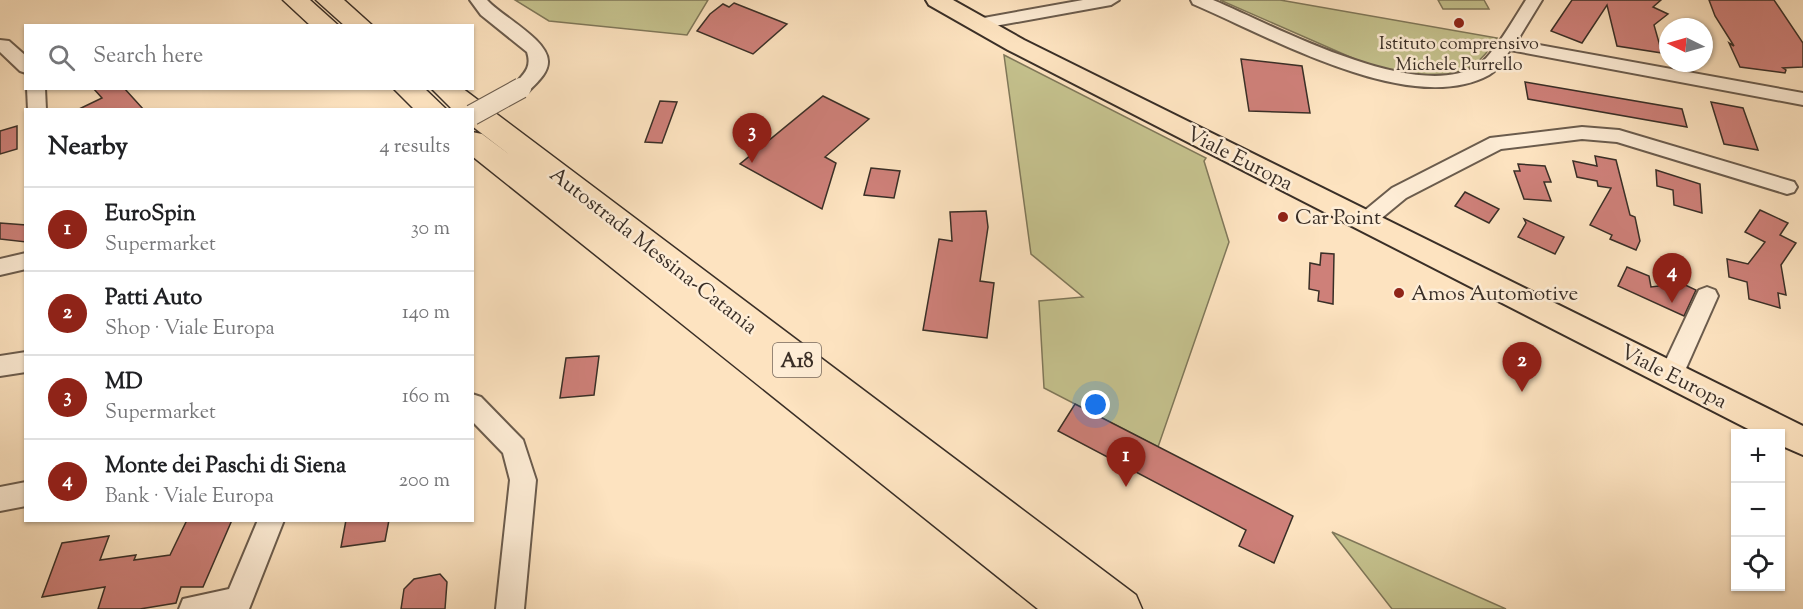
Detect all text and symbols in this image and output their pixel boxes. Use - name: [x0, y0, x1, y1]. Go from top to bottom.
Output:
- marker: Istituto comprensivo Michele Purrello: [1452, 16, 1466, 30]
- north arrow: [1659, 18, 1713, 72]
- search box: [24, 24, 474, 90]
- place label: Istituto comprensivo Michele Purrello: [1379, 32, 1539, 79]
- icon: search: [45, 41, 78, 74]
- text: Search here: [93, 41, 203, 73]
- pin: 3: [732, 114, 771, 163]
- street label: Viale Europa: [1180, 120, 1298, 200]
- text: Nearby: [48, 129, 128, 166]
- text: 4 results: [379, 133, 450, 162]
- street label: Autostrada Messina-Catania: [542, 161, 764, 343]
- text: EuroSpin: [105, 199, 196, 231]
- place label: Car Point: [1295, 204, 1381, 234]
- marker: Car Point: [1276, 210, 1290, 224]
- text: 1: [64, 215, 71, 244]
- text: 30 m: [411, 215, 450, 244]
- text: Supermarket: [105, 231, 216, 260]
- pin: 4: [1652, 254, 1692, 303]
- place label: Amos Automotive: [1411, 280, 1578, 310]
- text: Patti Auto: [105, 283, 202, 315]
- marker: Amos Automotive: [1392, 286, 1406, 300]
- text: 2: [63, 299, 72, 328]
- text: 140 m: [402, 299, 450, 328]
- text: Shop · Viale Europa: [105, 315, 275, 344]
- street label: Viale Europa: [1614, 338, 1732, 418]
- pin: 2: [1502, 342, 1541, 392]
- road number: A18: [773, 343, 821, 377]
- text: MD: [105, 367, 143, 399]
- text: 3: [63, 383, 72, 412]
- text: 160 m: [402, 383, 450, 412]
- your location: [1081, 390, 1110, 419]
- text: Supermarket: [105, 399, 216, 428]
- map controls: [1731, 429, 1785, 591]
- button: +: [1731, 429, 1785, 483]
- pin: 1: [1106, 438, 1146, 487]
- text: Monte dei Paschi di Siena: [105, 451, 346, 483]
- text: 4: [62, 467, 73, 496]
- text: 200 m: [399, 467, 450, 496]
- text: Bank · Viale Europa: [105, 483, 274, 512]
- button: −: [1731, 483, 1785, 537]
- button: locate: [1731, 537, 1785, 591]

